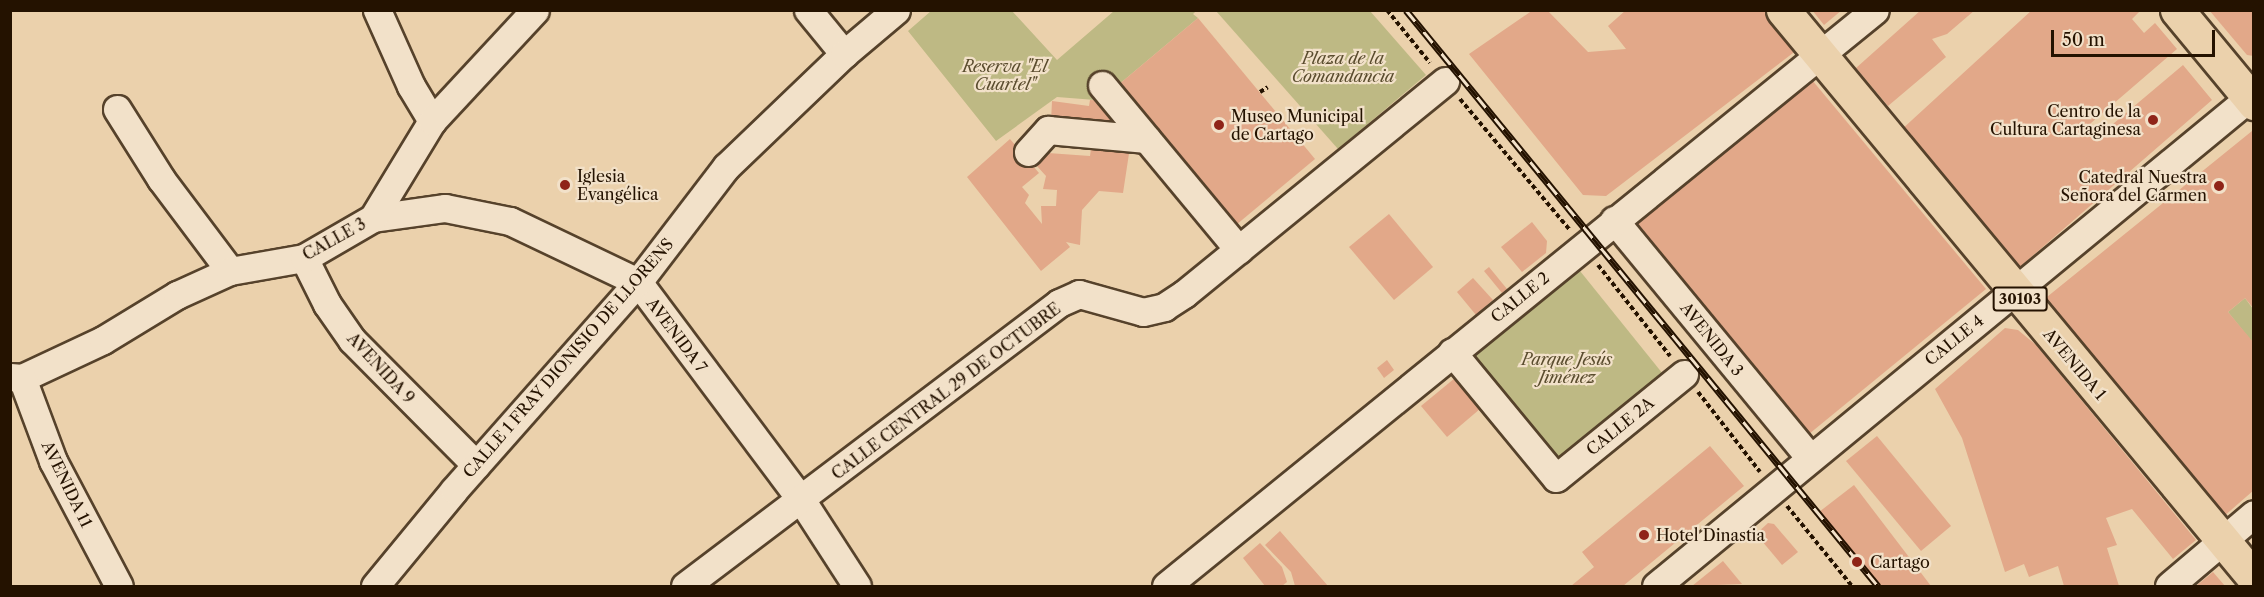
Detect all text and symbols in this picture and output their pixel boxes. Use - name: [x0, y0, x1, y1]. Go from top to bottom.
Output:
- scale bar: [2054, 18, 2218, 56]
- text: 50 m: [2062, 29, 2105, 51]
- park label: Plaza de la Comandancia: [1292, 48, 1394, 86]
- park label: Reserva "El Cuartel": [962, 56, 1048, 94]
- place label: Centro de la Cultura Cartaginesa: [1990, 101, 2141, 139]
- place label: Museo Municipal de Cartago: [1231, 106, 1364, 144]
- marker: Centro de la Cultura Cartaginesa: [2146, 113, 2160, 127]
- marker: Museo Municipal de Cartago: [1212, 118, 1226, 132]
- place label: Iglesia Evangélica: [577, 166, 658, 204]
- place label: Catedral Nuestra Señora del Carmen: [2060, 167, 2207, 205]
- marker: Iglesia Evangélica: [558, 178, 572, 192]
- marker: Catedral Nuestra Señora del Carmen: [2212, 179, 2226, 193]
- street label: CALLE 3: [299, 214, 369, 264]
- street label: CALLE 1 FRAY DIONISIO DE LLORENS: [459, 234, 677, 482]
- street label: CALLE 2: [1487, 268, 1553, 326]
- road number: 30103: [1992, 287, 2048, 311]
- street label: AVENIDA 7: [643, 294, 711, 376]
- street label: CALLE CENTRAL 29 DE OCTUBRE: [828, 298, 1064, 484]
- street label: AVENIDA 3: [1676, 298, 1748, 380]
- street label: CALLE 4: [1921, 311, 1987, 369]
- street label: AVENIDA 1: [2039, 324, 2111, 404]
- street label: AVENIDA 9: [343, 328, 419, 408]
- park label: Parque Jesús Jiménez: [1522, 349, 1612, 387]
- street label: CALLE 2A: [1582, 393, 1658, 459]
- street label: AVENIDA 11: [38, 437, 96, 531]
- place label: Hotel Dinastia: [1656, 525, 1765, 545]
- marker: Hotel Dinastia: [1637, 528, 1651, 542]
- place label: Cartago: [1870, 552, 1930, 572]
- marker: Cartago: [1848, 553, 1866, 571]

